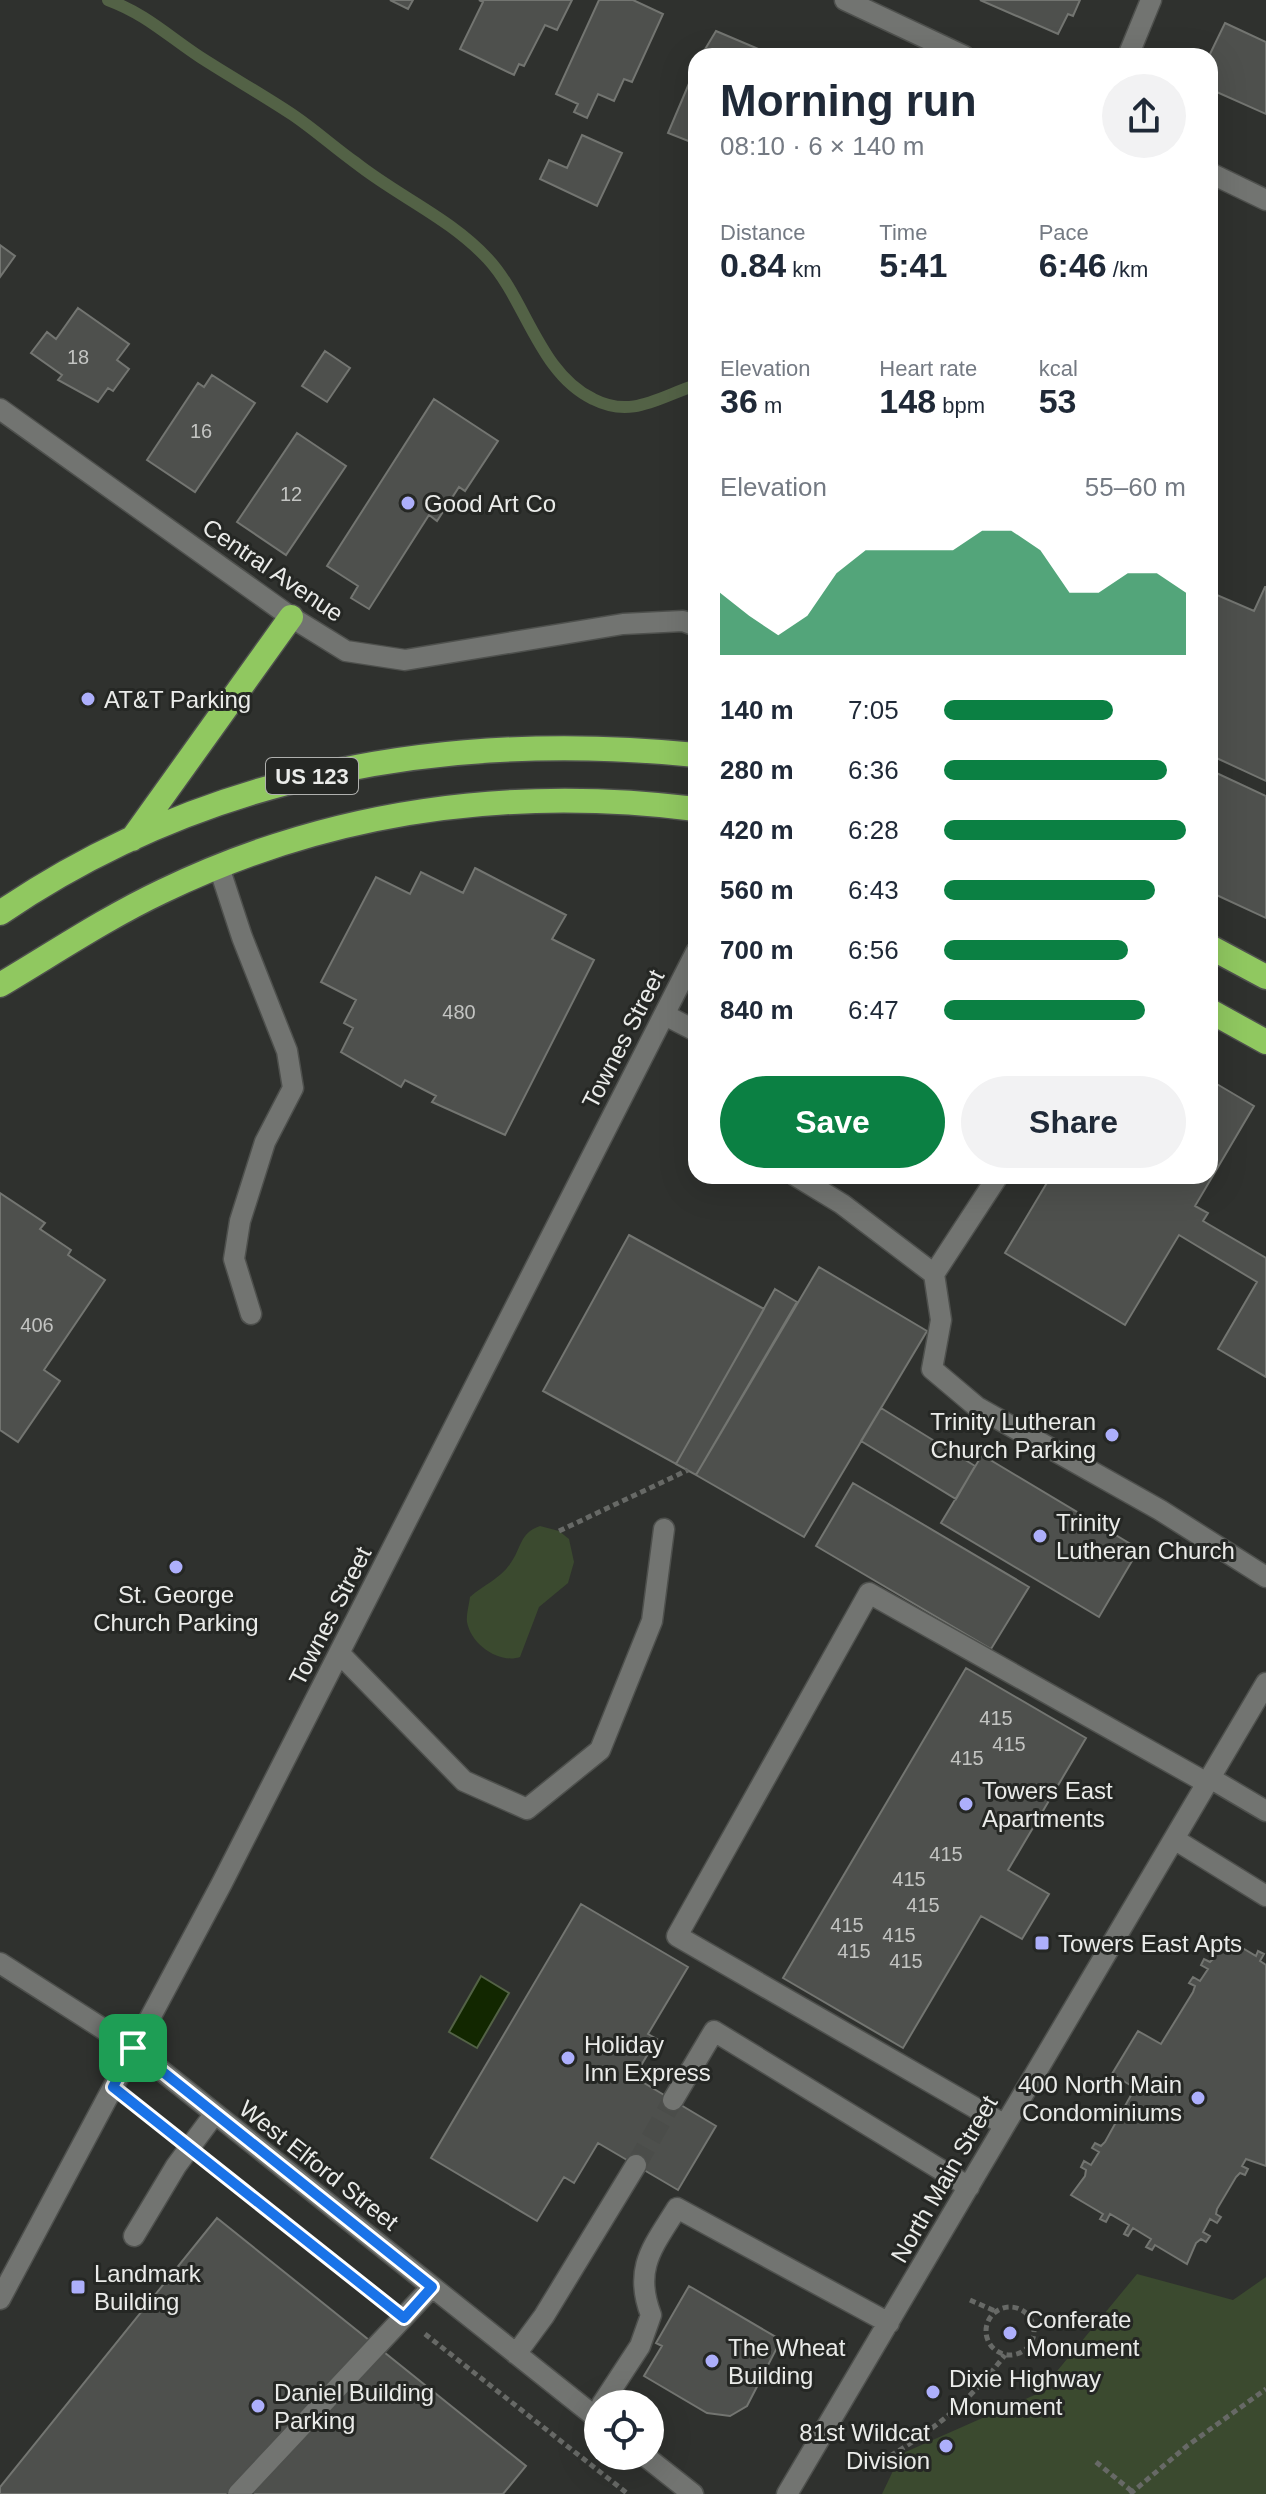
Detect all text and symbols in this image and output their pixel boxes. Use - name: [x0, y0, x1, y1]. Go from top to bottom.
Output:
- button: share: [1102, 74, 1186, 158]
- text: Morning run: [720, 76, 977, 125]
- text: 08:10 · 6 × 140 m: [720, 131, 925, 161]
- text: Distance: [720, 220, 806, 245]
- text: Time: [879, 220, 927, 245]
- text: Pace: [1039, 220, 1089, 245]
- text: 0.84: [720, 246, 786, 284]
- text: 5:41: [879, 246, 947, 284]
- text: 6:46: [1039, 246, 1107, 284]
- text: km: [786, 257, 822, 282]
- text: /km: [1107, 257, 1148, 282]
- house number: 18: [67, 346, 89, 368]
- text: Elevation: [720, 356, 811, 381]
- text: Heart rate: [879, 356, 977, 381]
- text: kcal: [1039, 356, 1078, 381]
- text: 36: [720, 382, 758, 420]
- text: 148: [879, 382, 936, 420]
- text: 53: [1039, 382, 1076, 420]
- text: m: [758, 393, 782, 418]
- text: bpm: [936, 393, 985, 418]
- house number: 16: [190, 420, 212, 442]
- text: Elevation: [720, 472, 827, 502]
- text: 55–60 m: [1085, 472, 1186, 502]
- house number: 12: [280, 483, 302, 505]
- place label: Good Art Co: [424, 490, 556, 517]
- marker: Good Art Co: [399, 494, 417, 512]
- street label: Central Avenue: [198, 513, 348, 627]
- place label: AT&T Parking: [104, 686, 251, 713]
- marker: AT&T Parking: [79, 690, 97, 708]
- text: 140 m: [720, 695, 794, 725]
- text: 7:05: [848, 695, 899, 725]
- text: 280 m: [720, 755, 794, 785]
- text: 6:36: [848, 755, 899, 785]
- road number: US 123: [266, 758, 358, 794]
- text: 420 m: [720, 815, 794, 845]
- text: 6:28: [848, 815, 899, 845]
- text: 560 m: [720, 875, 794, 905]
- text: 6:43: [848, 875, 899, 905]
- text: 700 m: [720, 935, 794, 965]
- text: 6:56: [848, 935, 899, 965]
- street label: Townes Street: [576, 965, 670, 1113]
- text: 840 m: [720, 995, 794, 1025]
- text: 6:47: [848, 995, 899, 1025]
- house number: 480: [442, 1001, 476, 1023]
- button: Save: [720, 1076, 945, 1168]
- button: Share: [961, 1076, 1186, 1168]
- house number: 406: [20, 1314, 54, 1336]
- place label: Trinity Lutheran Church Parking: [930, 1408, 1096, 1463]
- marker: Trinity Lutheran Church Parking: [1103, 1426, 1121, 1444]
- place label: Trinity Lutheran Church: [1056, 1509, 1235, 1564]
- marker: Trinity Lutheran Church: [1031, 1527, 1049, 1545]
- street label: Townes Street: [283, 1542, 377, 1690]
- marker: St. George Church Parking: [167, 1558, 185, 1576]
- place label: St. George Church Parking: [93, 1581, 259, 1636]
- house number: 415: [979, 1707, 1013, 1729]
- house number: 415: [992, 1733, 1026, 1755]
- house number: 415: [950, 1747, 984, 1769]
- place label: Towers East Apartments: [982, 1777, 1113, 1832]
- marker: Towers East Apartments: [957, 1795, 975, 1813]
- house number: 415: [929, 1843, 963, 1865]
- house number: 415: [892, 1868, 926, 1890]
- house number: 415: [906, 1894, 940, 1916]
- house number: 415: [830, 1914, 864, 1936]
- house number: 415: [882, 1924, 916, 1946]
- place label: Towers East Apts: [1058, 1930, 1242, 1957]
- marker: Towers East Apts: [1033, 1934, 1051, 1952]
- house number: 415: [837, 1940, 871, 1962]
- house number: 415: [889, 1950, 923, 1972]
- pin: [99, 2014, 167, 2082]
- icon: arrive: [111, 2026, 155, 2070]
- place label: Holiday Inn Express: [584, 2031, 711, 2086]
- marker: Holiday Inn Express: [559, 2049, 577, 2067]
- place label: 400 North Main Condominiums: [1018, 2071, 1182, 2126]
- marker: 400 North Main Condominiums: [1189, 2089, 1207, 2107]
- street label: North Main Street: [885, 2091, 1003, 2267]
- street label: West Elford Street: [234, 2095, 404, 2236]
- place label: Landmark Building: [94, 2260, 202, 2315]
- marker: Landmark Building: [69, 2278, 87, 2296]
- place label: Conferate Monument: [1026, 2306, 1140, 2361]
- marker: Conferate Monument: [1001, 2324, 1019, 2342]
- place label: The Wheat Building: [728, 2334, 846, 2389]
- marker: The Wheat Building: [703, 2352, 721, 2370]
- place label: Dixie Highway Monument: [949, 2365, 1101, 2420]
- place label: Daniel Building Parking: [274, 2379, 434, 2434]
- marker: Dixie Highway Monument: [924, 2383, 942, 2401]
- map controls: [584, 2390, 664, 2470]
- button: locate: [584, 2390, 664, 2470]
- marker: Daniel Building Parking: [249, 2397, 267, 2415]
- place label: 81st Wildcat Division: [799, 2419, 930, 2474]
- marker: 81st Wildcat Division: [937, 2437, 955, 2455]

